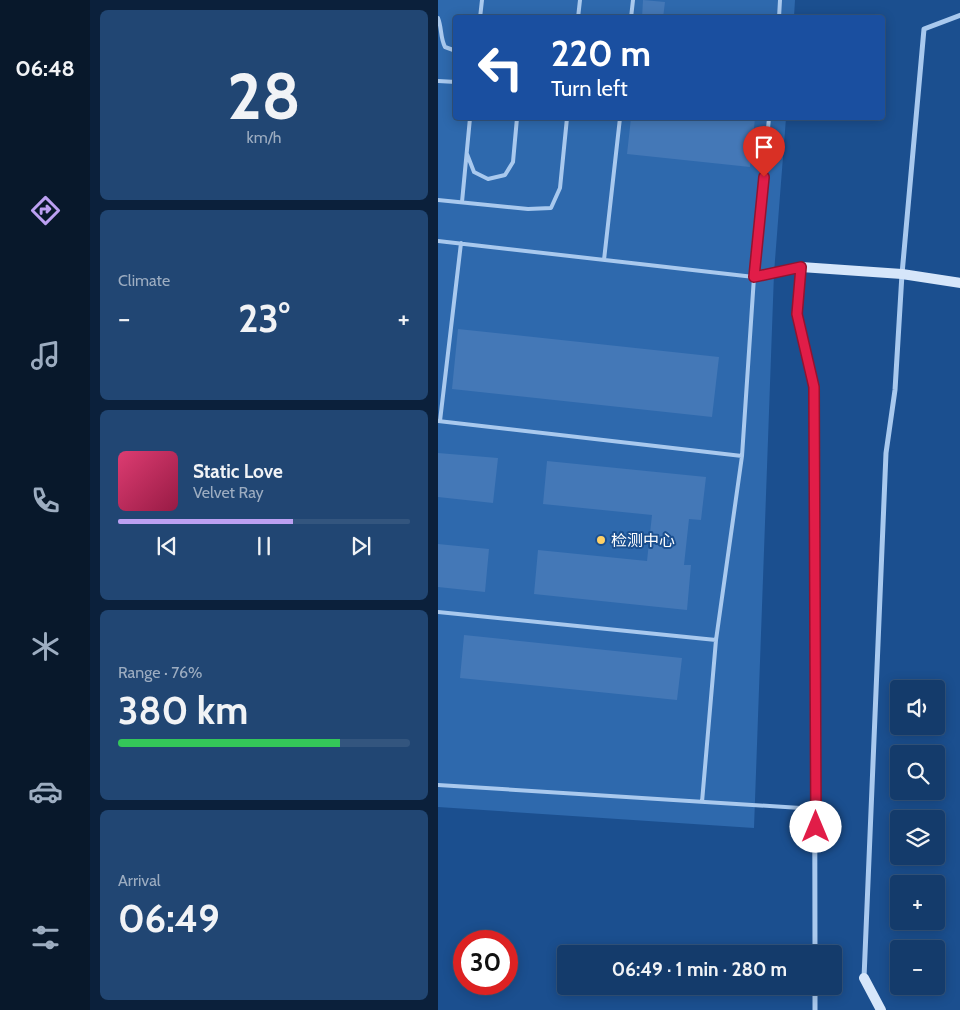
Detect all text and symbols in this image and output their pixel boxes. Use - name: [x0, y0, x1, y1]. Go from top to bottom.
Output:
- text: 220 m: [551, 32, 651, 75]
- icon: left: [468, 35, 533, 100]
- text: 06:48: [15, 55, 75, 82]
- text: 28: [227, 56, 301, 135]
- text: Turn left: [551, 75, 628, 102]
- pin: [743, 126, 785, 177]
- text: km/h: [246, 128, 282, 147]
- icon: arrive: [750, 133, 778, 161]
- icon: directions: [28, 193, 63, 228]
- text: Climate: [118, 271, 170, 290]
- text: 23°: [238, 295, 290, 342]
- text: −: [118, 301, 130, 335]
- text: +: [398, 301, 410, 335]
- icon: music: [28, 338, 63, 373]
- text: Static Love: [193, 460, 283, 483]
- icon: phone: [28, 483, 63, 518]
- text: Velvet Ray: [193, 483, 264, 502]
- place label: 检测中心: [611, 531, 675, 550]
- icon: previous: [153, 532, 181, 560]
- icon: pause: [250, 532, 278, 560]
- icon: next: [347, 532, 375, 560]
- marker: 检测中心: [595, 534, 607, 546]
- icon: climate: [28, 629, 63, 664]
- text: Range · 76%: [118, 663, 203, 682]
- map controls: [890, 680, 945, 995]
- button: sound: [890, 680, 945, 735]
- text: 380 km: [118, 687, 248, 734]
- button: search: [890, 745, 945, 800]
- icon: car: [28, 774, 63, 809]
- position arrow: [789, 800, 841, 852]
- button: layers: [890, 810, 945, 865]
- text: Arrival: [118, 871, 161, 890]
- button: +: [890, 875, 945, 930]
- text: 06:49: [118, 895, 220, 942]
- icon: filters: [28, 920, 63, 955]
- speed limit sign: 30: [453, 930, 518, 995]
- button: −: [890, 940, 945, 995]
- text: 06:49 · 1 min · 280 m: [612, 958, 787, 981]

